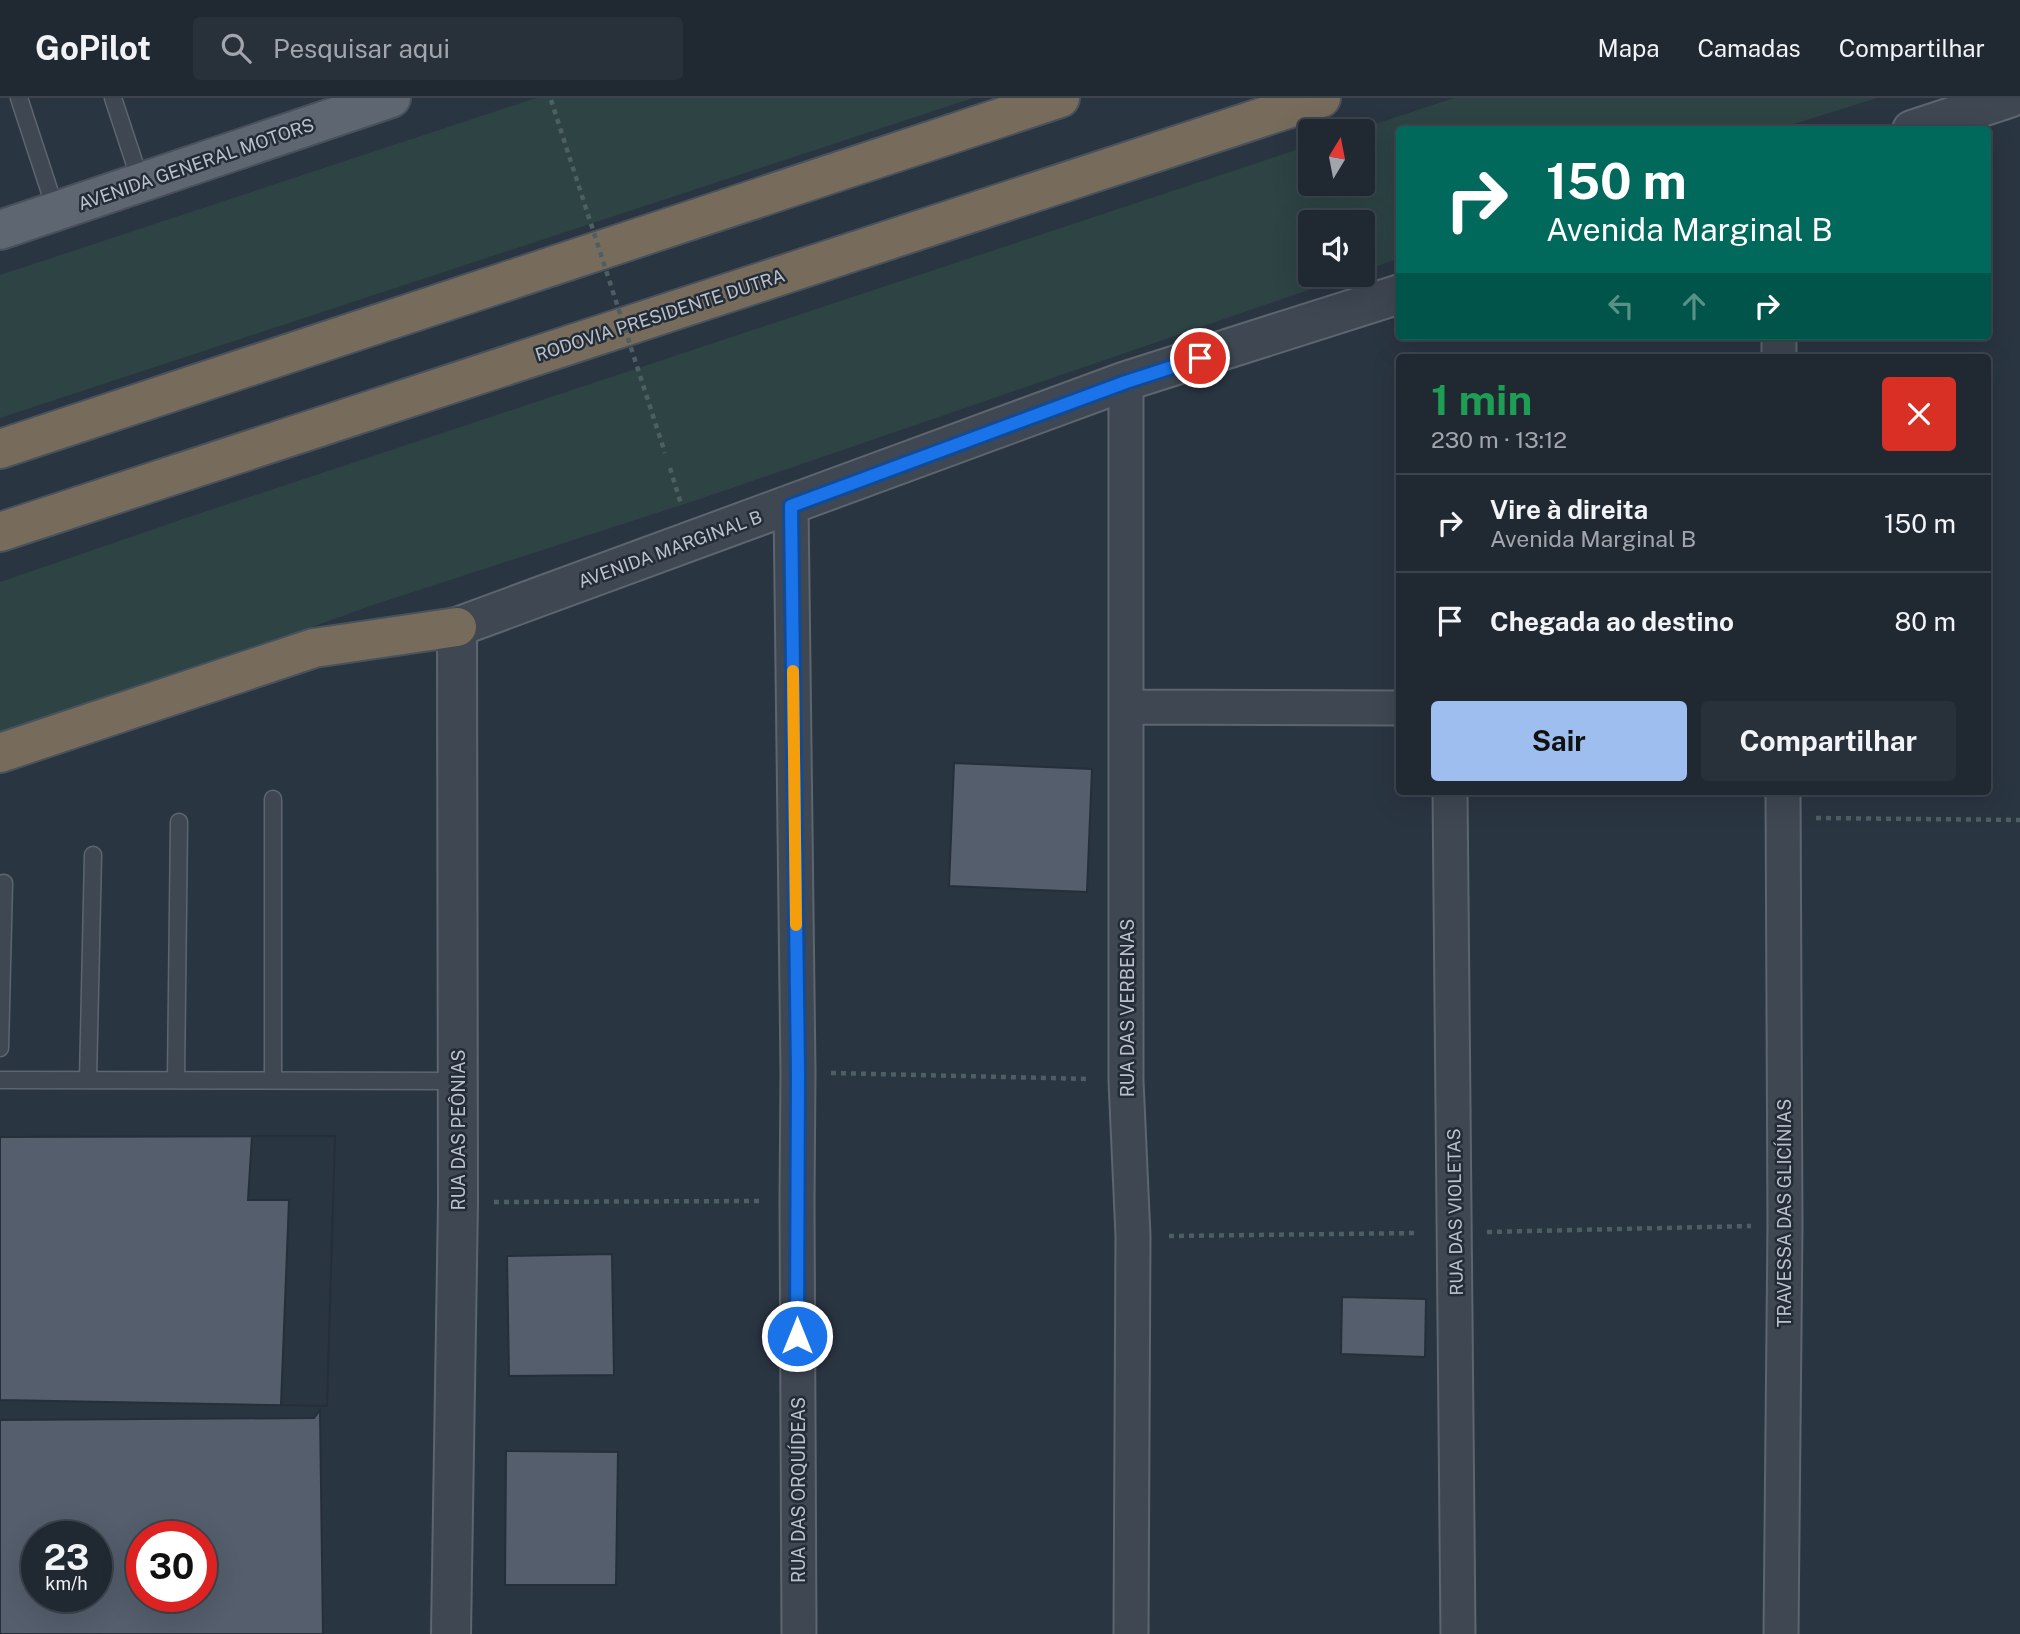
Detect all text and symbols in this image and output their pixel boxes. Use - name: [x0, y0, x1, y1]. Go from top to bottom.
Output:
- search box: [193, 17, 683, 80]
- text: GoPilot: [35, 29, 151, 67]
- icon: search: [217, 29, 255, 67]
- text: Pesquisar aqui: [273, 33, 450, 64]
- text: Mapa: [1598, 34, 1659, 62]
- text: Camadas: [1697, 34, 1801, 62]
- text: Compartilhar: [1839, 34, 1985, 62]
- street label: AVENIDA GENERAL MOTORS: [75, 114, 317, 214]
- north arrow: [1298, 119, 1376, 196]
- map controls: [1298, 119, 1375, 287]
- text: 150 m: [1546, 152, 1687, 210]
- icon: right: [1431, 154, 1522, 245]
- button: sound: [1298, 210, 1375, 287]
- text: Avenida Marginal B: [1546, 211, 1833, 248]
- street label: RODOVIA PRESIDENTE DUTRA: [532, 265, 788, 365]
- icon: left: [1602, 287, 1640, 325]
- icon: ahead: [1675, 287, 1713, 325]
- icon: right: [1748, 287, 1786, 325]
- pin: [1170, 328, 1230, 388]
- icon: arrive: [1181, 339, 1219, 377]
- text: 1 min: [1431, 375, 1532, 424]
- button: close: [1882, 377, 1956, 451]
- text: 230 m · 13:12: [1431, 426, 1567, 453]
- text: Vire à direita: [1490, 494, 1648, 525]
- icon: right: [1431, 504, 1469, 542]
- street label: AVENIDA MARGINAL B: [575, 506, 765, 592]
- text: 150 m: [1884, 508, 1956, 539]
- text: Avenida Marginal B: [1490, 525, 1696, 552]
- icon: arrive: [1431, 602, 1469, 640]
- text: Chegada ao destino: [1490, 606, 1734, 637]
- text: 80 m: [1895, 606, 1956, 637]
- button: Sair: [1431, 701, 1687, 781]
- button: Compartilhar: [1701, 701, 1956, 781]
- street label: RUA DAS VERBENAS: [1117, 919, 1138, 1097]
- street label: RUA DAS PEÔNIAS: [448, 1050, 469, 1210]
- street label: TRAVESSA DAS GLICÍNIAS: [1773, 1099, 1795, 1327]
- street label: RUA DAS VIOLETAS: [1443, 1128, 1467, 1296]
- position arrow: [760, 1299, 834, 1373]
- street label: RUA DAS ORQUÍDEAS: [787, 1397, 809, 1583]
- speed limit sign: 30: [126, 1521, 217, 1612]
- text: 23: [44, 1537, 89, 1578]
- text: km/h: [45, 1573, 88, 1594]

